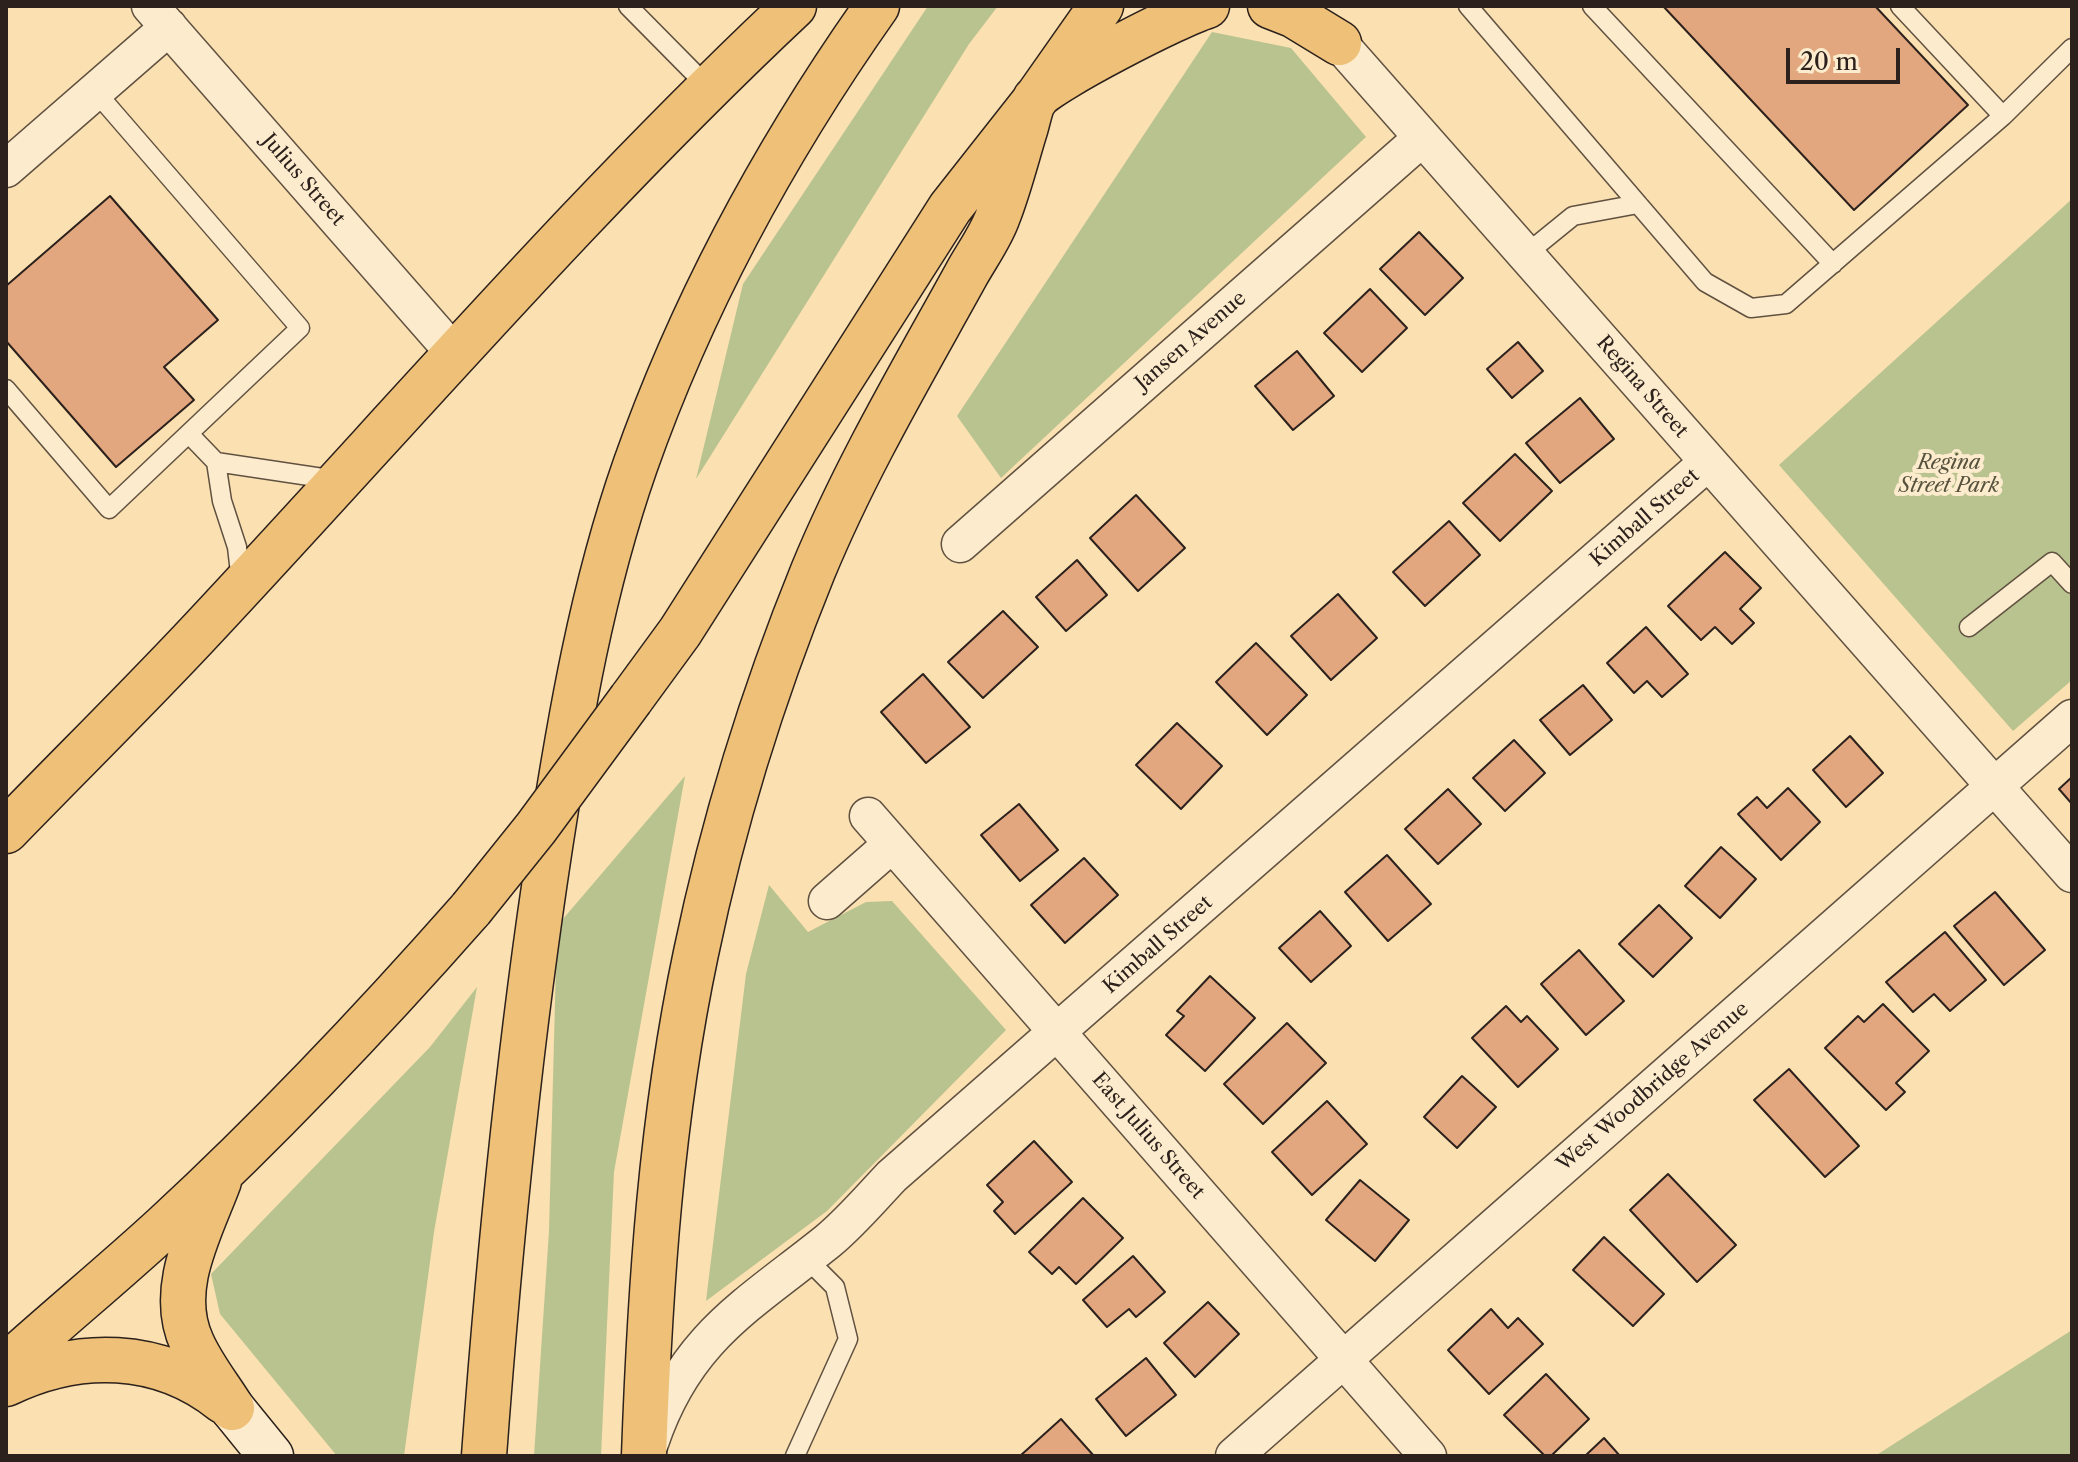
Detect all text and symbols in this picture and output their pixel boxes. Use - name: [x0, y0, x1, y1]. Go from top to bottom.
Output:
- scale bar: [1790, 32, 1904, 82]
- text: 20 m: [1800, 47, 1858, 76]
- street label: Julius Street: [256, 129, 350, 231]
- street label: Jansen Avenue: [1131, 286, 1251, 396]
- street label: Regina Street: [1591, 331, 1693, 443]
- park label: Regina Street Park: [1899, 451, 1999, 498]
- street label: Kimball Street: [1586, 464, 1704, 572]
- street label: Kimball Street: [1099, 891, 1217, 999]
- street label: West Woodbridge Avenue: [1552, 997, 1754, 1177]
- street label: East Julius Street: [1087, 1068, 1209, 1204]

